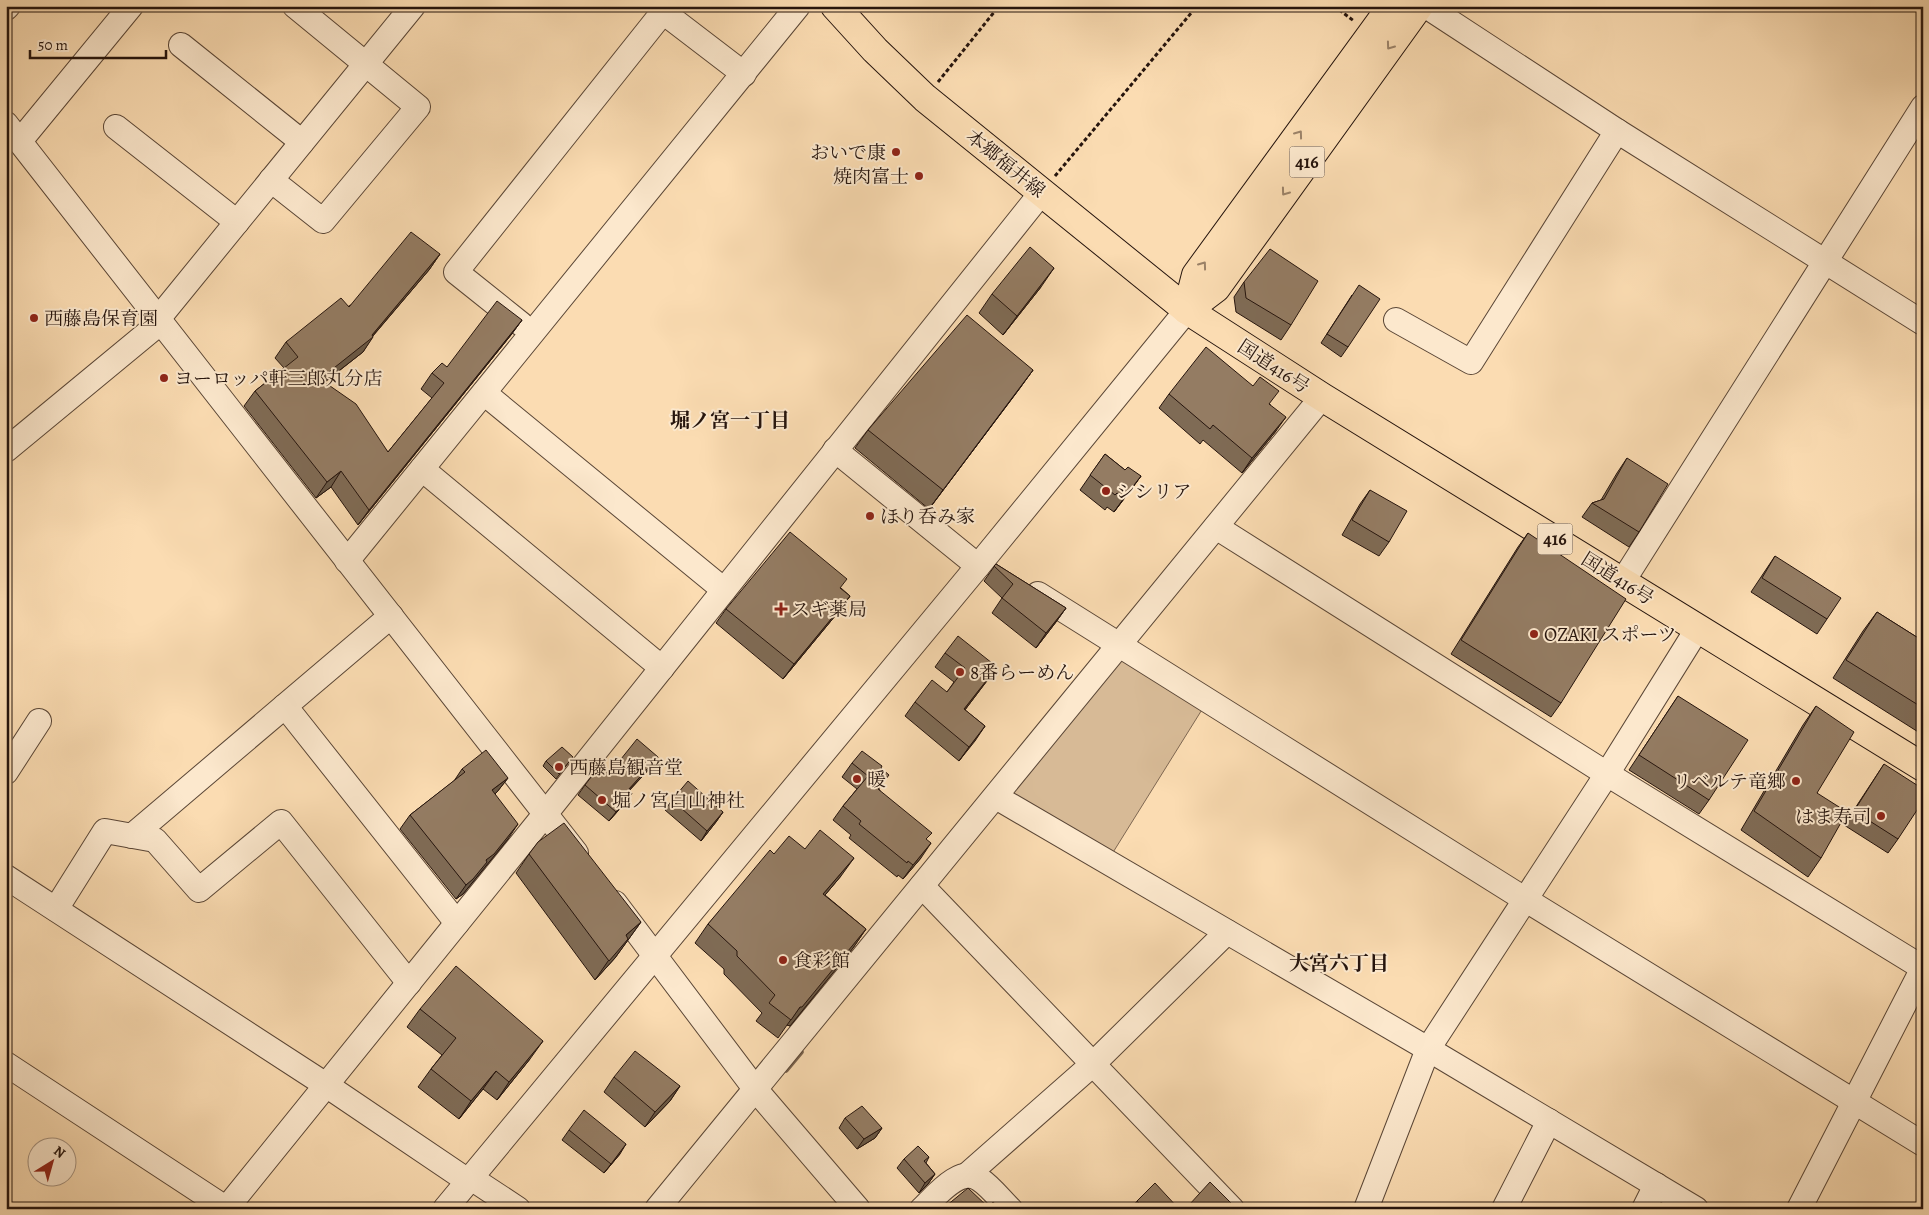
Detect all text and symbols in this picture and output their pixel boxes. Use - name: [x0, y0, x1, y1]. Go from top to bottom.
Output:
- scale bar: [30, 28, 166, 60]
- text: 50 m: [38, 35, 68, 55]
- one-way arrow: [1387, 40, 1396, 50]
- street label: 本郷福井線: [960, 124, 1050, 204]
- one-way arrow: [1293, 130, 1302, 140]
- place label: おいで康: [810, 140, 886, 166]
- marker: おいで康: [890, 146, 902, 158]
- road number: 416: [1290, 146, 1324, 178]
- place label: 焼肉富士: [833, 164, 909, 190]
- marker: 焼肉富士: [913, 170, 925, 182]
- one-way arrow: [1282, 186, 1291, 196]
- one-way arrow: [1197, 261, 1206, 271]
- place label: 西藤島保育園: [44, 306, 158, 332]
- marker: 西藤島保育園: [28, 312, 40, 324]
- street label: 国道416号: [1232, 334, 1314, 400]
- place label: ヨーロッパ軒三郎丸分店: [174, 366, 383, 392]
- marker: ヨーロッパ軒三郎丸分店: [158, 372, 170, 384]
- district label: 堀ノ宮一丁目: [670, 407, 790, 434]
- place label: シシリア: [1116, 479, 1192, 505]
- marker: シシリア: [1100, 485, 1112, 497]
- place label: ほり呑み家: [880, 504, 975, 530]
- marker: ほり呑み家: [864, 510, 876, 522]
- road number: 416: [1538, 524, 1572, 554]
- street label: 国道416号: [1576, 546, 1659, 611]
- place label: スギ薬局: [791, 597, 867, 623]
- marker: スギ薬局: [775, 603, 787, 615]
- place label: OZAKI スポーツ: [1544, 622, 1677, 648]
- marker: OZAKI スポーツ: [1528, 628, 1540, 640]
- place label: 8番らーめん: [970, 660, 1074, 686]
- marker: 8番らーめん: [954, 666, 966, 678]
- place label: 西藤島観音堂: [569, 755, 683, 781]
- marker: 西藤島観音堂: [553, 761, 565, 773]
- place label: 暖: [867, 767, 886, 793]
- place label: リベルテ竜郷: [1672, 769, 1786, 795]
- marker: 暖: [851, 773, 863, 785]
- marker: リベルテ竜郷: [1790, 775, 1802, 787]
- place label: 堀ノ宮白山神社: [612, 788, 745, 814]
- marker: 堀ノ宮白山神社: [596, 794, 608, 806]
- place label: はま寿司: [1795, 804, 1871, 830]
- marker: はま寿司: [1875, 810, 1887, 822]
- place label: 食彩館: [793, 948, 850, 974]
- district label: 大宮六丁目: [1289, 950, 1389, 977]
- marker: 食彩館: [777, 954, 789, 966]
- north arrow: [28, 1138, 78, 1188]
- text: N: [50, 1141, 69, 1163]

